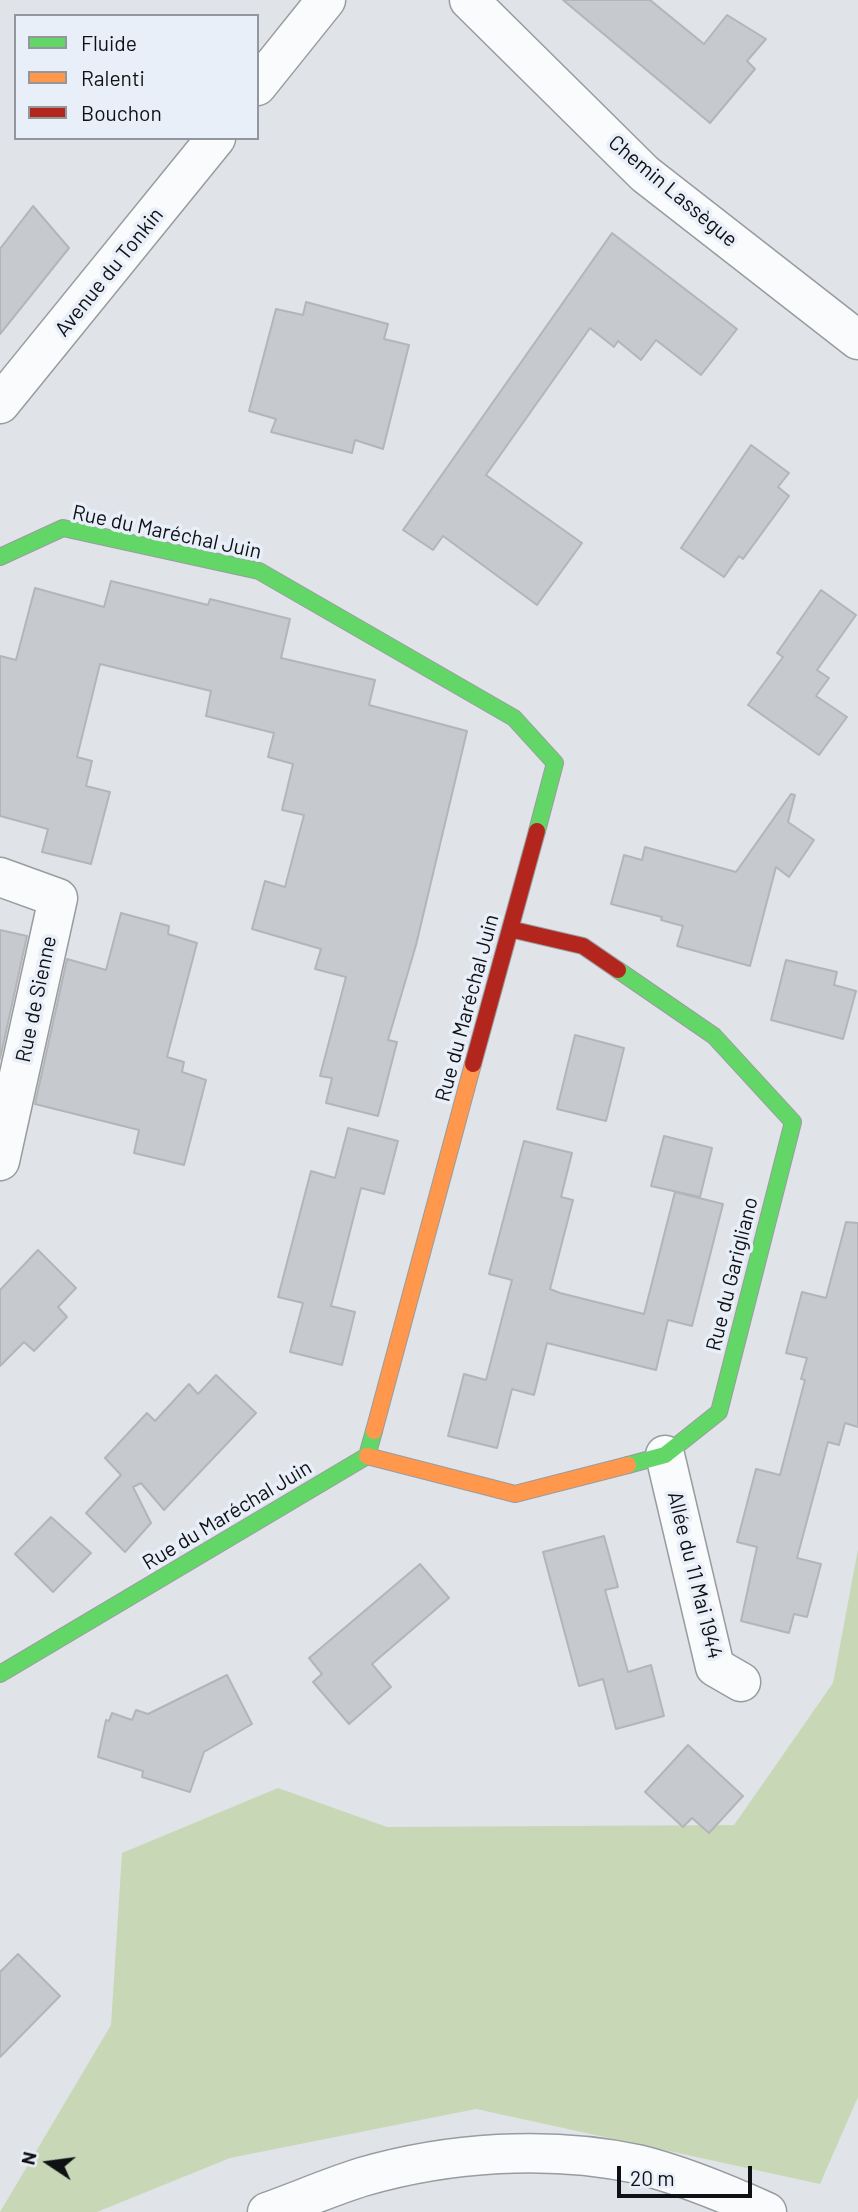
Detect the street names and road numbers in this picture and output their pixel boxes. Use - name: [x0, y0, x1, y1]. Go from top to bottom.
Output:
- street label: Chemin Lassègue: [603, 130, 743, 252]
- street label: Avenue du Tonkin: [49, 203, 169, 341]
- street label: Rue du Maréchal Juin: [70, 500, 264, 564]
- street label: Rue du Maréchal Juin: [430, 912, 504, 1104]
- street label: Rue de Sienne: [10, 933, 62, 1065]
- street label: Rue du Garigliano: [701, 1194, 763, 1354]
- street label: Rue du Maréchal Juin: [138, 1455, 316, 1575]
- street label: Allée du 11 Mai 1944: [662, 1489, 728, 1661]

